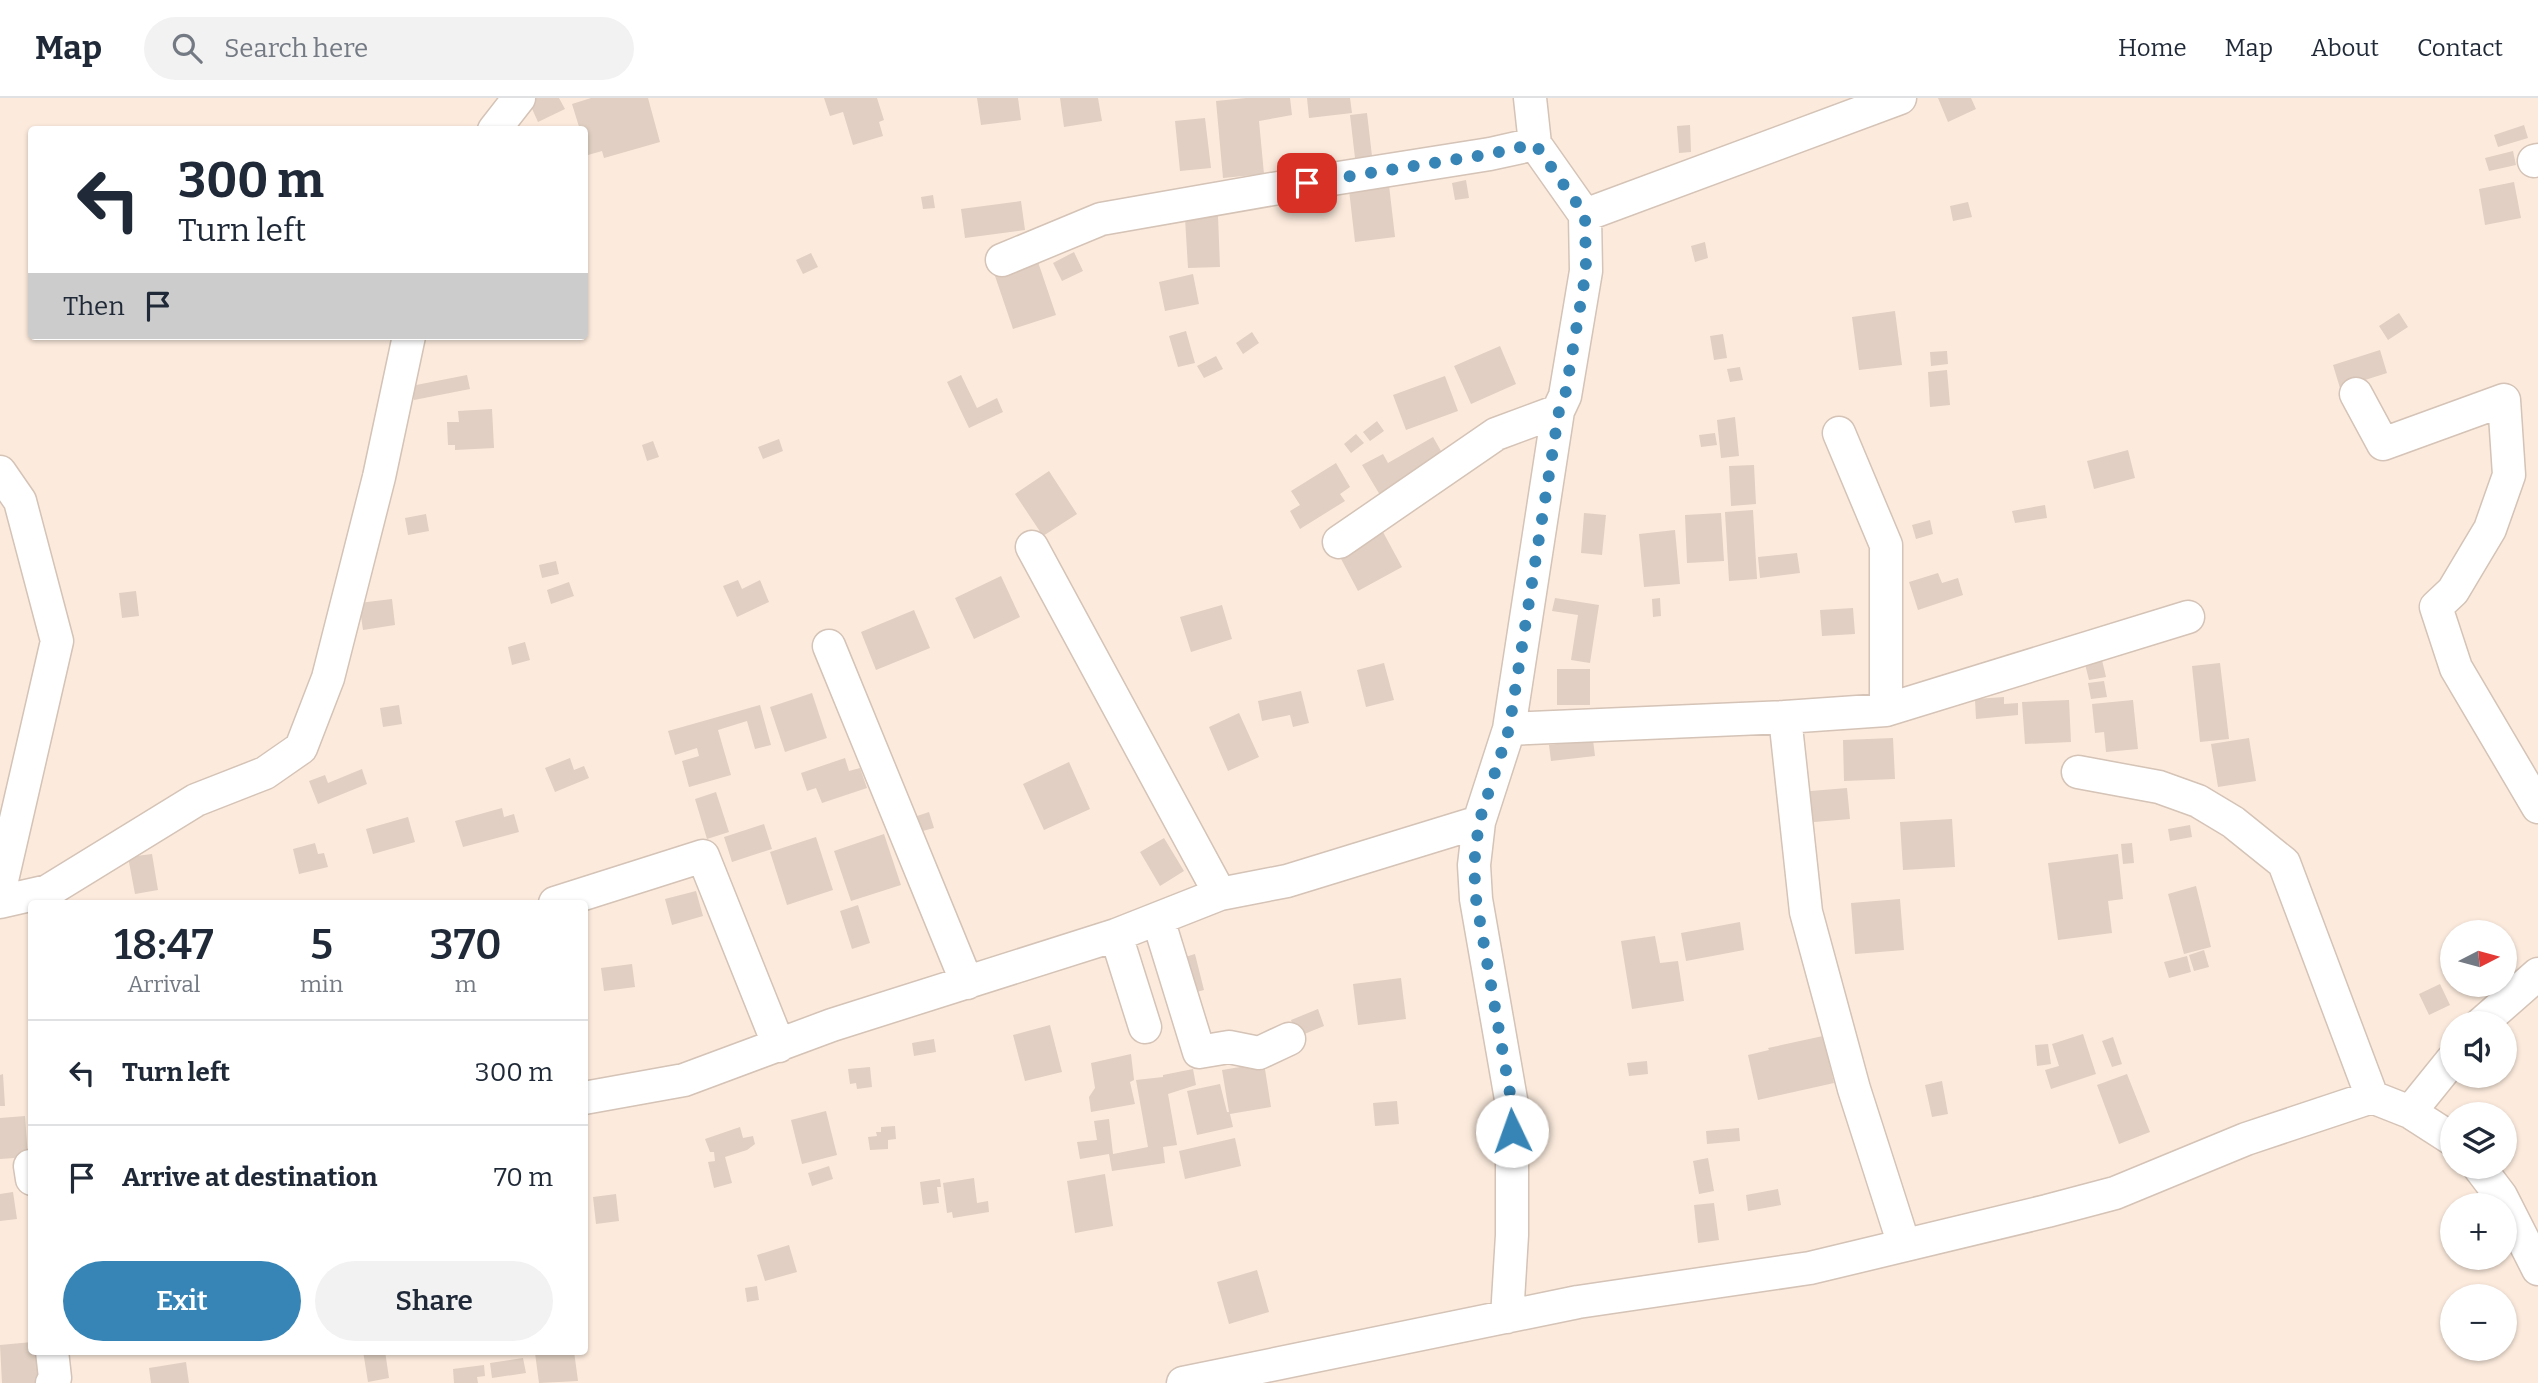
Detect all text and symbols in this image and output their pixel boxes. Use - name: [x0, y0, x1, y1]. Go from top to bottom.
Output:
- search box: [144, 17, 634, 80]
- text: Map: [35, 28, 102, 68]
- icon: search: [168, 29, 206, 67]
- text: Search here: [224, 33, 368, 64]
- text: Home: [2118, 34, 2187, 62]
- text: Map: [2225, 34, 2273, 62]
- text: About: [2311, 34, 2379, 62]
- text: Contact: [2417, 34, 2503, 62]
- text: 300 m: [178, 151, 324, 210]
- pin: [1277, 153, 1337, 213]
- icon: left: [63, 154, 154, 245]
- icon: arrive: [1288, 164, 1326, 202]
- text: Turn left: [178, 211, 306, 249]
- icon: arrive: [139, 287, 177, 325]
- text: Then: [63, 291, 125, 322]
- text: 18:47: [114, 920, 214, 970]
- text: 5: [310, 920, 333, 970]
- text: 370: [429, 920, 502, 970]
- north arrow: [2440, 920, 2516, 998]
- map controls: [2440, 920, 2517, 1361]
- text: Arrival: [128, 970, 200, 998]
- text: min: [300, 970, 343, 998]
- text: m: [455, 970, 477, 998]
- button: sound: [2440, 1011, 2517, 1088]
- icon: left: [63, 1054, 101, 1092]
- text: Turn left: [122, 1057, 230, 1088]
- text: 300 m: [475, 1057, 553, 1088]
- position arrow: [1475, 1094, 1549, 1168]
- button: layers: [2440, 1102, 2517, 1179]
- icon: arrive: [63, 1159, 101, 1197]
- text: Arrive at destination: [122, 1162, 377, 1193]
- text: 70 m: [494, 1162, 553, 1193]
- button: +: [2440, 1193, 2517, 1270]
- button: Exit: [63, 1261, 301, 1341]
- button: Share: [315, 1261, 553, 1341]
- button: −: [2440, 1284, 2517, 1361]

